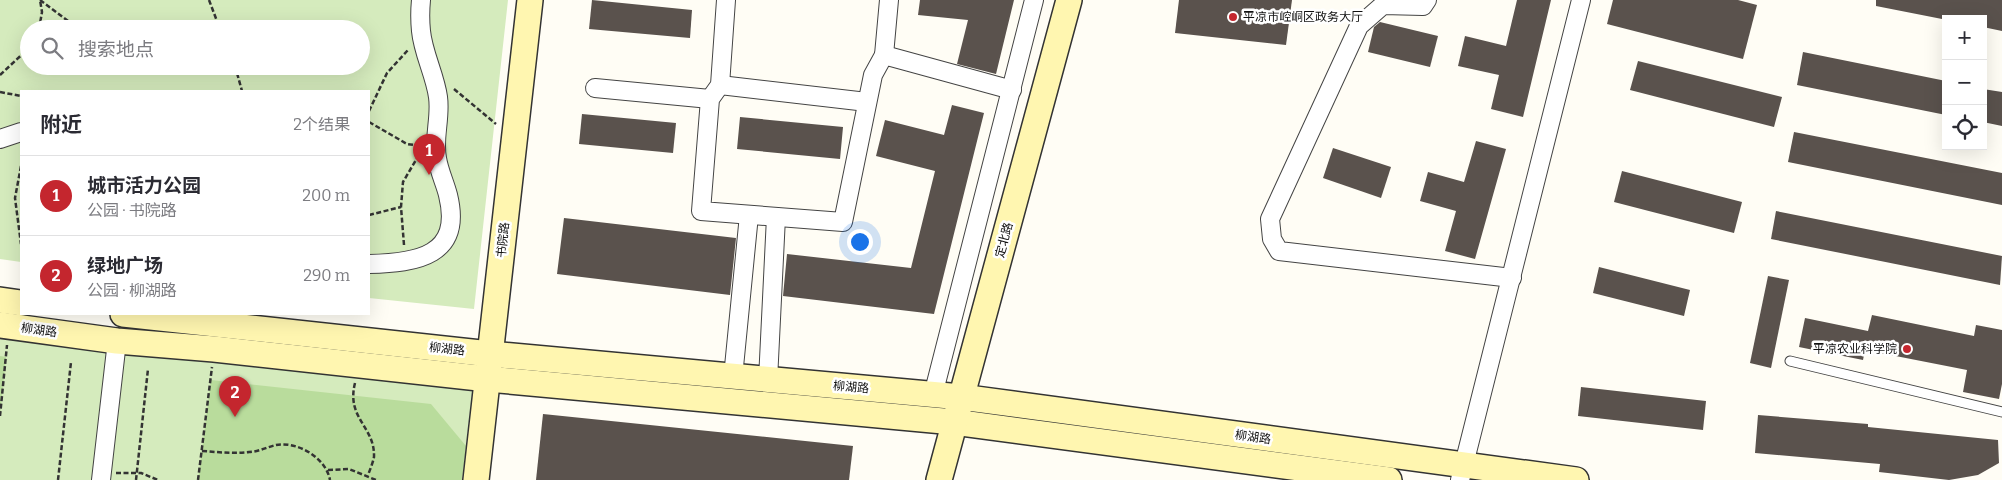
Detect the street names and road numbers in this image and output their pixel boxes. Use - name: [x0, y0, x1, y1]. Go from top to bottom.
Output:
- street label: 书院路: [494, 221, 512, 259]
- street label: 定北路: [993, 221, 1015, 259]
- street label: 柳湖路: [20, 321, 58, 339]
- street label: 柳湖路: [428, 340, 466, 358]
- street label: 柳湖路: [832, 378, 870, 396]
- street label: 柳湖路: [1234, 428, 1272, 446]

